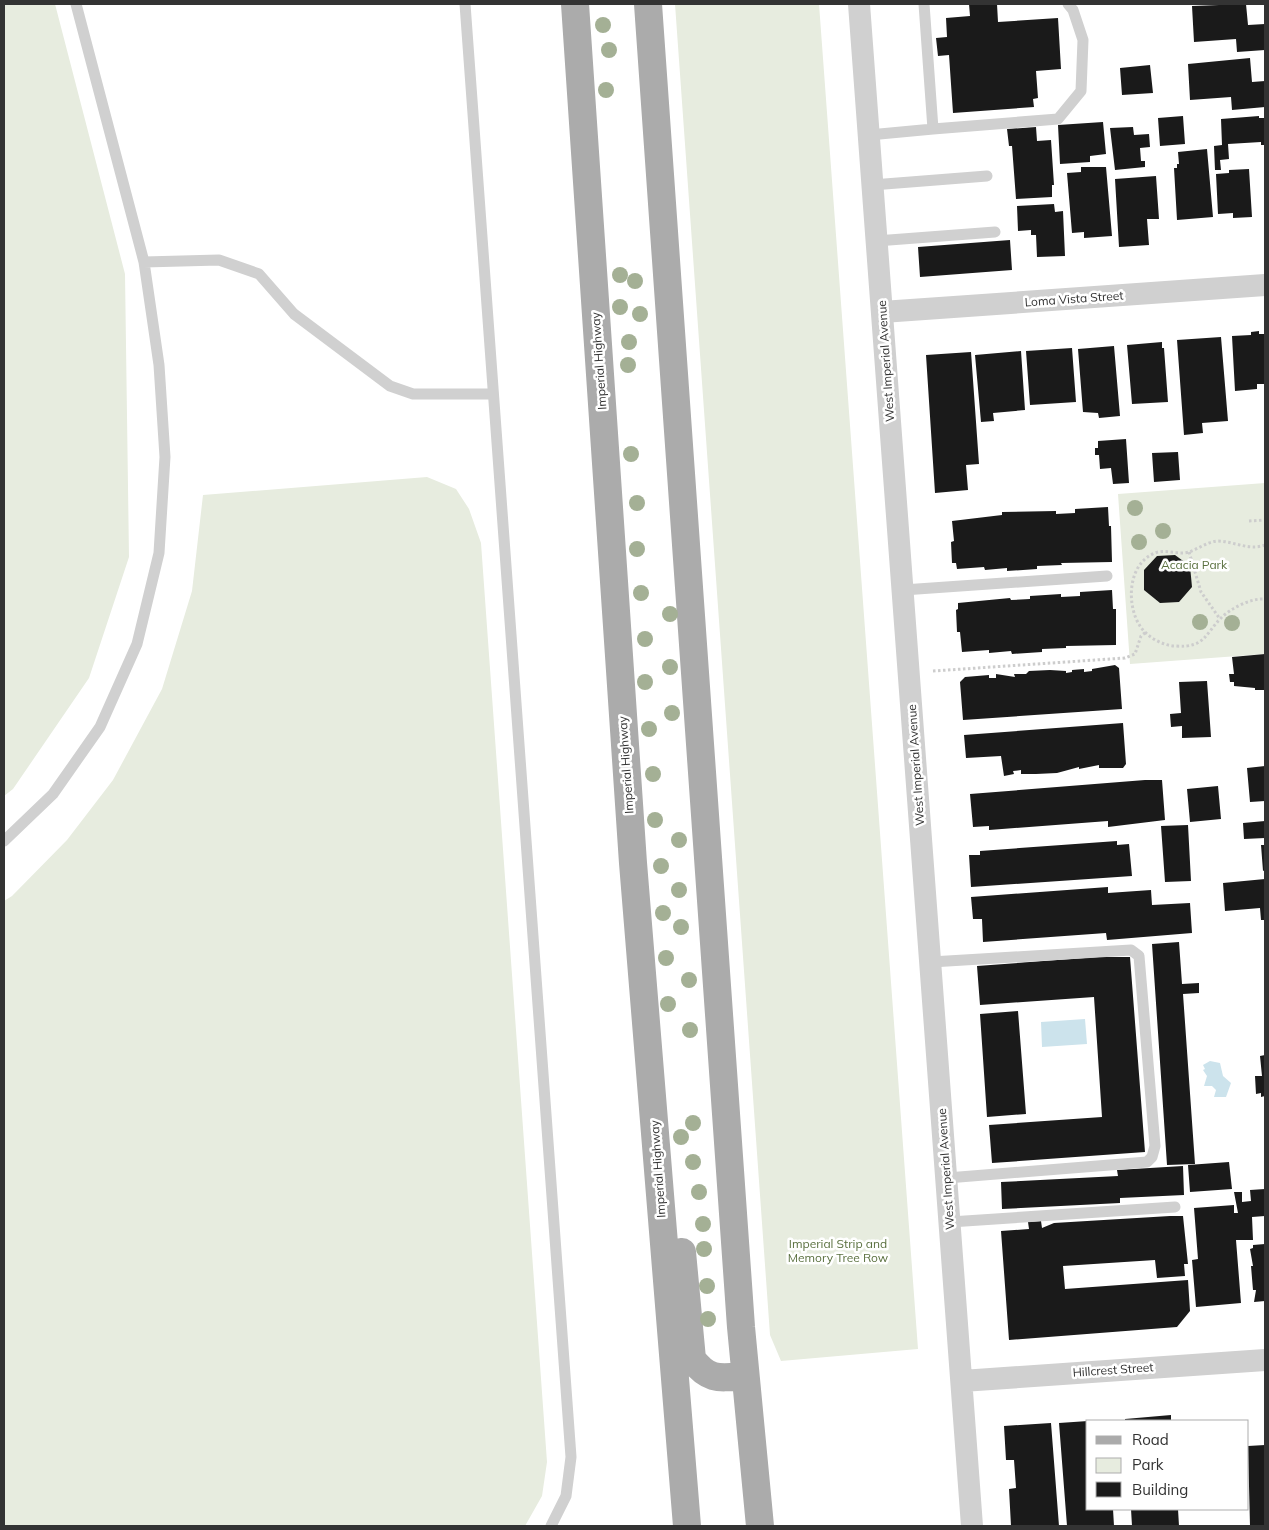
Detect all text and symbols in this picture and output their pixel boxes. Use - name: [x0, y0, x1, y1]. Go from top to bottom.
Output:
- street label: Loma Vista Street: [1024, 288, 1124, 309]
- street label: West Imperial Avenue: [874, 300, 897, 422]
- street label: Imperial Highway: [588, 311, 609, 410]
- park label: Acacia Park: [1161, 557, 1228, 572]
- street label: West Imperial Avenue: [904, 704, 927, 826]
- street label: Imperial Highway: [615, 715, 636, 814]
- street label: West Imperial Avenue: [934, 1108, 957, 1230]
- street label: Imperial Highway: [647, 1119, 668, 1218]
- park label: Imperial Strip and Memory Tree Row: [788, 1236, 889, 1265]
- street label: Hillcrest Street: [1072, 1359, 1154, 1380]
- legend: [1086, 1420, 1249, 1510]
- text: Road: [1132, 1430, 1169, 1449]
- text: Park: [1132, 1455, 1164, 1474]
- text: Building: [1132, 1480, 1188, 1499]

